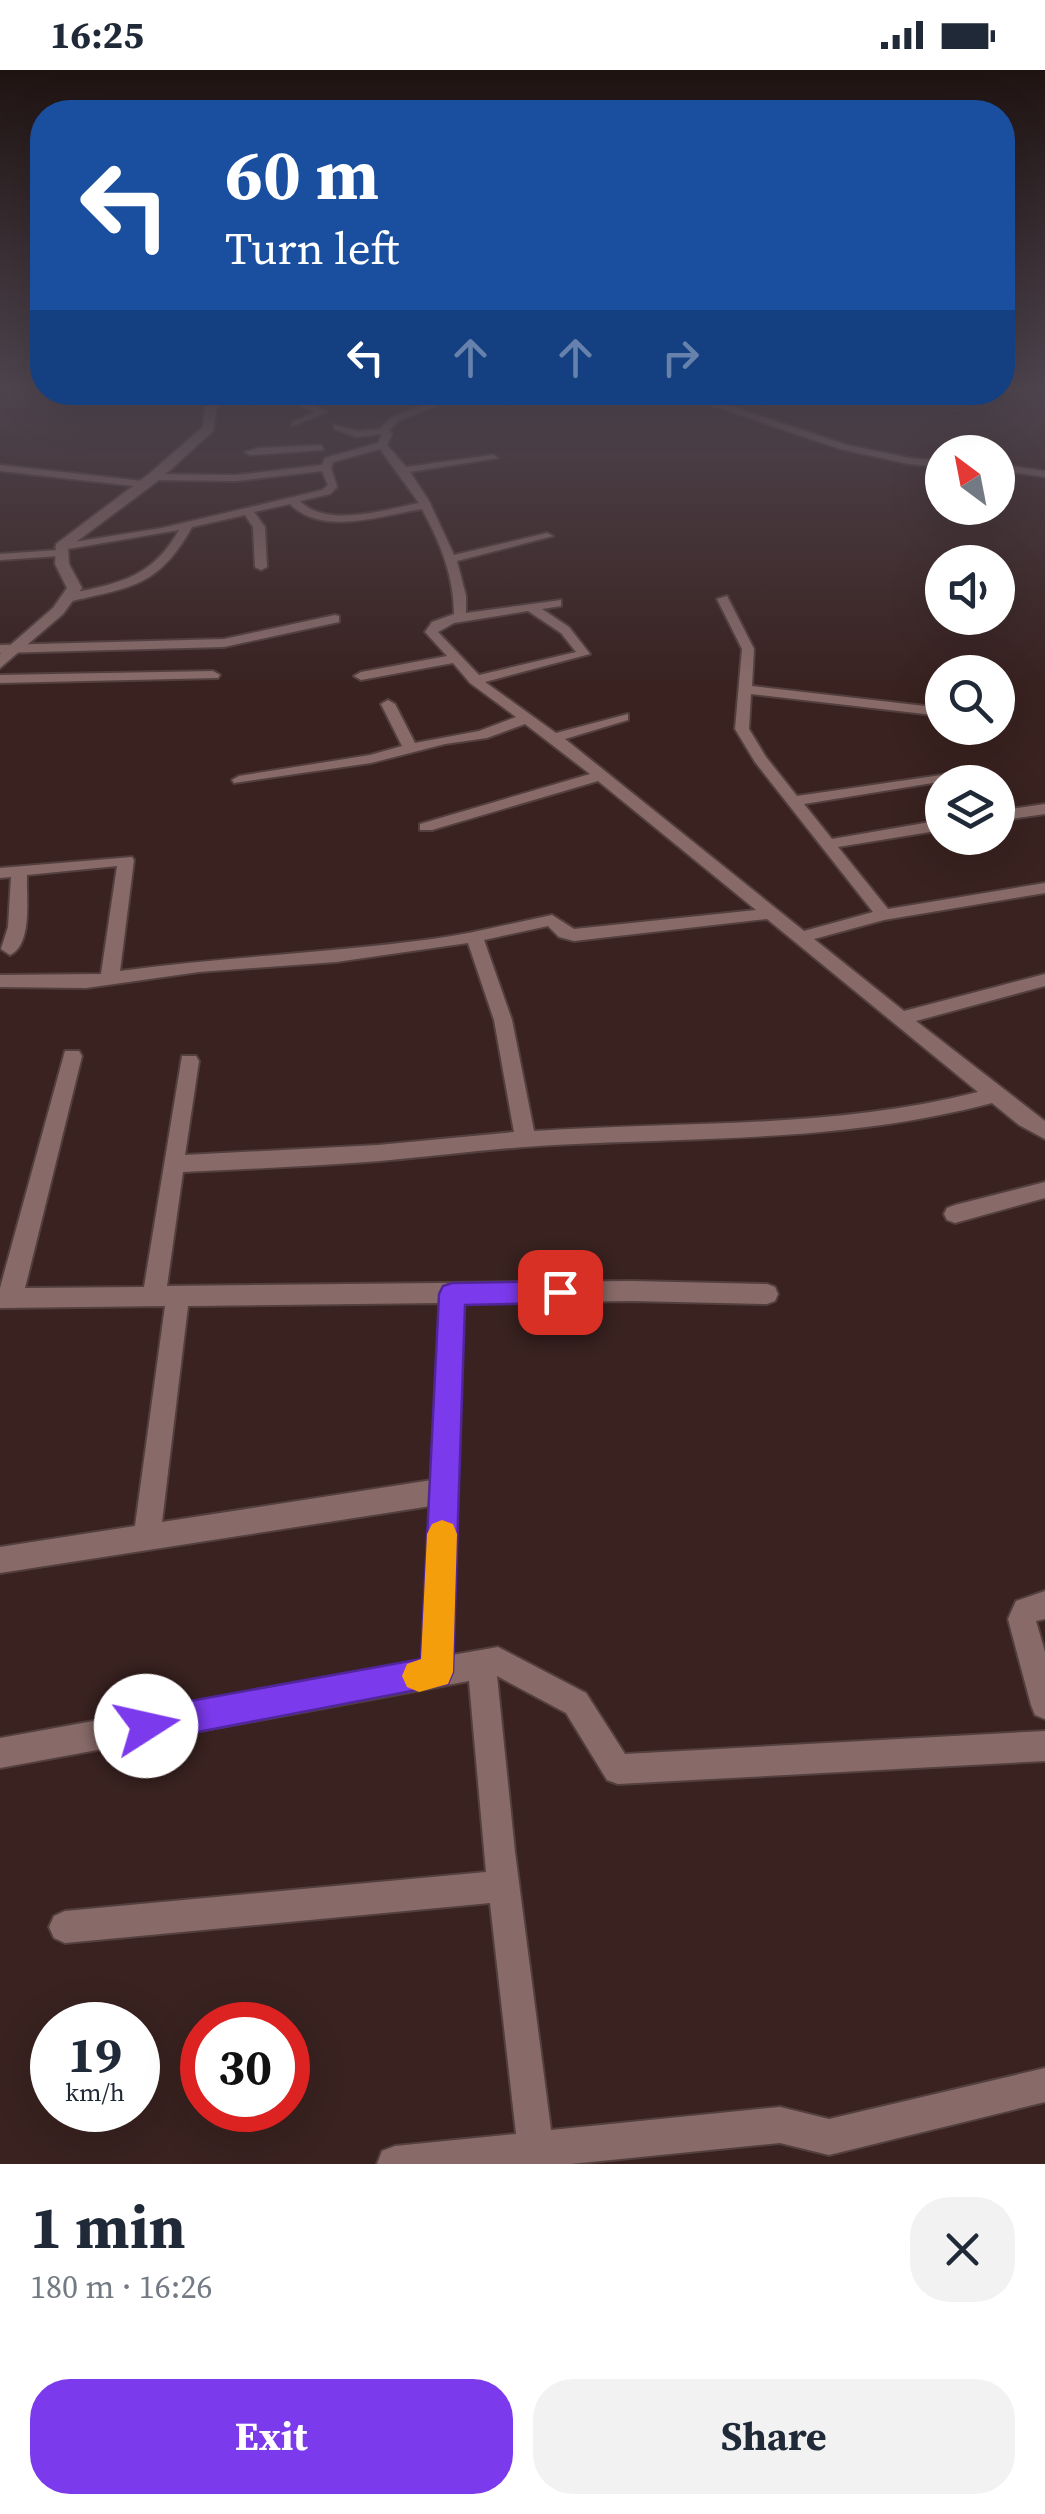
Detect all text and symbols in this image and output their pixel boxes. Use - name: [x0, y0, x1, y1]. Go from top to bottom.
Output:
- text: 16:25: [50, 9, 144, 61]
- text: 60 m: [225, 126, 379, 222]
- icon: left: [60, 140, 190, 270]
- text: Turn left: [225, 217, 399, 279]
- icon: left: [338, 330, 393, 385]
- icon: ahead: [443, 330, 498, 385]
- icon: ahead: [548, 330, 603, 385]
- icon: right: [653, 330, 708, 385]
- north arrow: [925, 435, 1015, 525]
- map controls: [925, 435, 1015, 855]
- button: sound: [925, 545, 1015, 635]
- button: search: [925, 655, 1015, 745]
- button: layers: [925, 765, 1015, 855]
- pin: [518, 1250, 603, 1335]
- icon: arrive: [533, 1265, 588, 1320]
- position arrow: [94, 1674, 198, 1778]
- speed limit sign: 30: [180, 2002, 310, 2132]
- text: 19: [68, 2020, 122, 2089]
- text: km/h: [65, 2075, 125, 2109]
- text: 1 min: [30, 2186, 186, 2268]
- button: close: [910, 2197, 1015, 2302]
- text: 180 m · 16:26: [30, 2265, 212, 2309]
- button: Exit: [30, 2379, 513, 2494]
- button: Share: [533, 2379, 1015, 2494]

